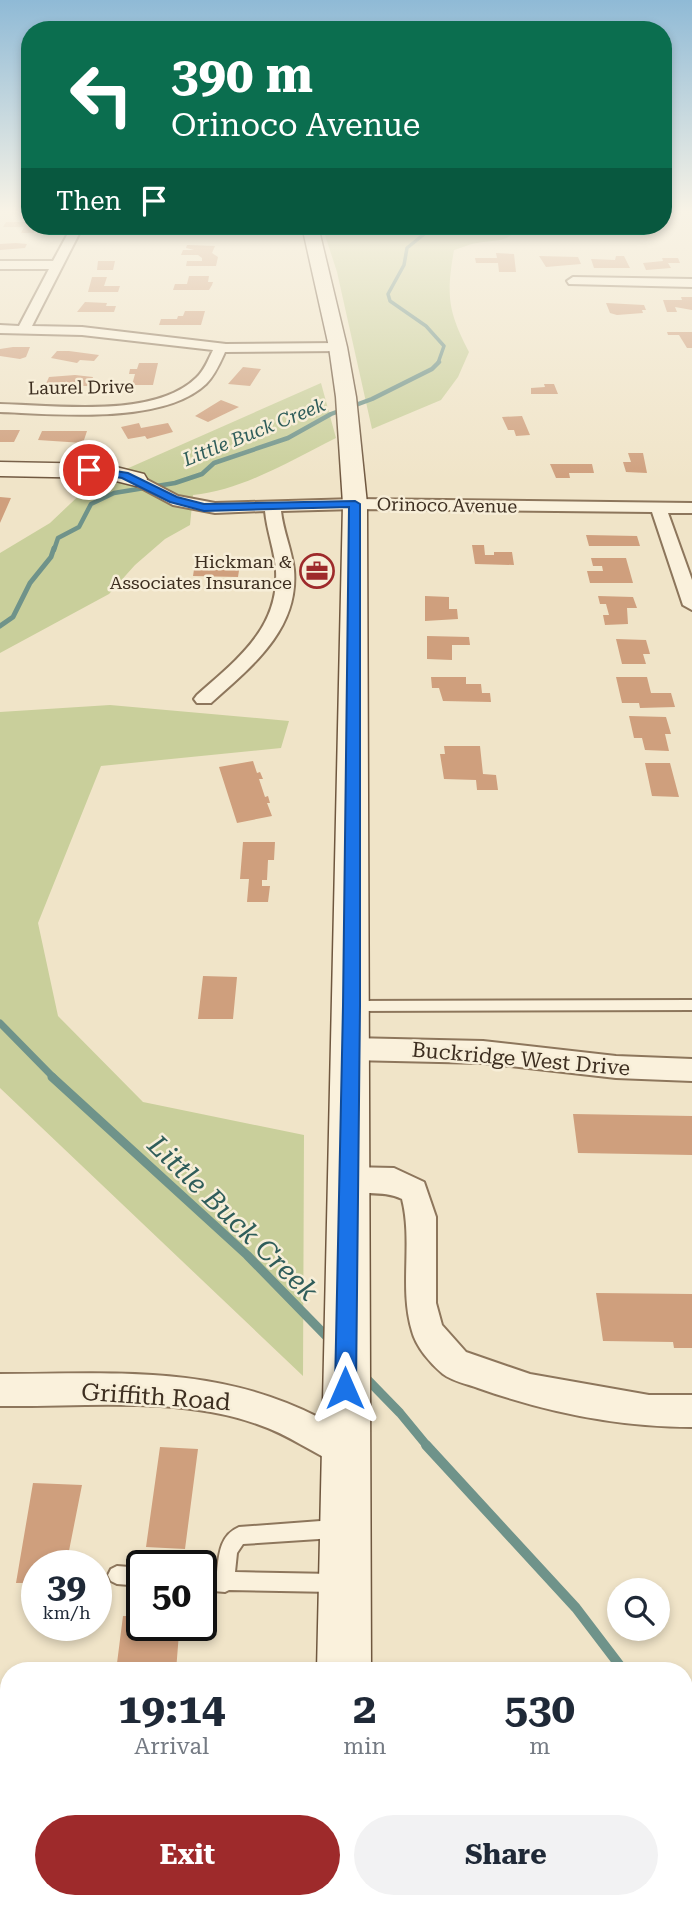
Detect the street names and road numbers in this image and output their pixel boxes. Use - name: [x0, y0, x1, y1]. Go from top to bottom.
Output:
- street label: Laurel Drive: [28, 376, 134, 398]
- street label: Orinoco Avenue: [377, 493, 517, 517]
- street label: Buckridge West Drive: [411, 1038, 631, 1080]
- street label: Griffith Road: [80, 1378, 232, 1416]

